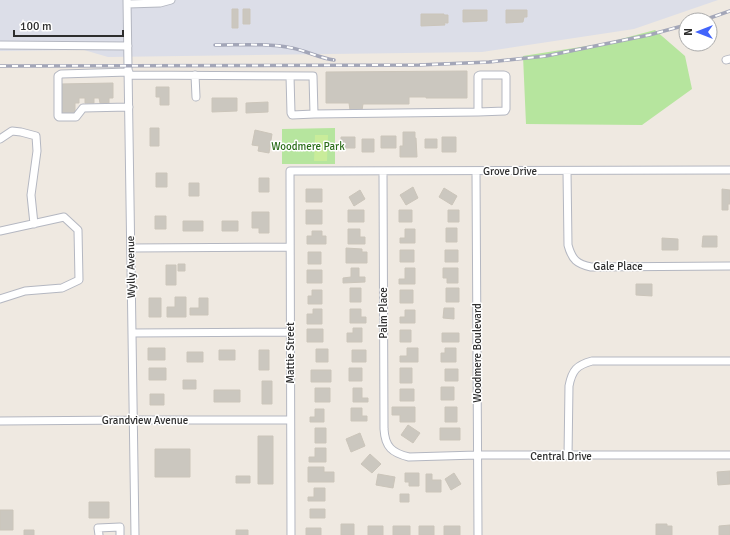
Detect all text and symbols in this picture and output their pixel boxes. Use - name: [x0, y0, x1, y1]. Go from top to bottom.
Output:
- scale bar: [14, 12, 123, 38]
- north arrow: [678, 12, 718, 52]
- text: 100 m: [20, 19, 52, 34]
- text: N: [682, 28, 695, 36]
- park label: Woodmere Park: [271, 140, 345, 153]
- street label: Grove Drive: [483, 165, 537, 178]
- street label: Wylly Avenue: [124, 236, 138, 298]
- street label: Gale Place: [593, 260, 643, 273]
- street label: Palm Place: [377, 287, 390, 339]
- street label: Woodmere Boulevard: [471, 303, 484, 403]
- street label: Mattie Street: [284, 322, 297, 384]
- street label: Grandview Avenue: [102, 414, 188, 427]
- street label: Central Drive: [530, 450, 592, 463]

